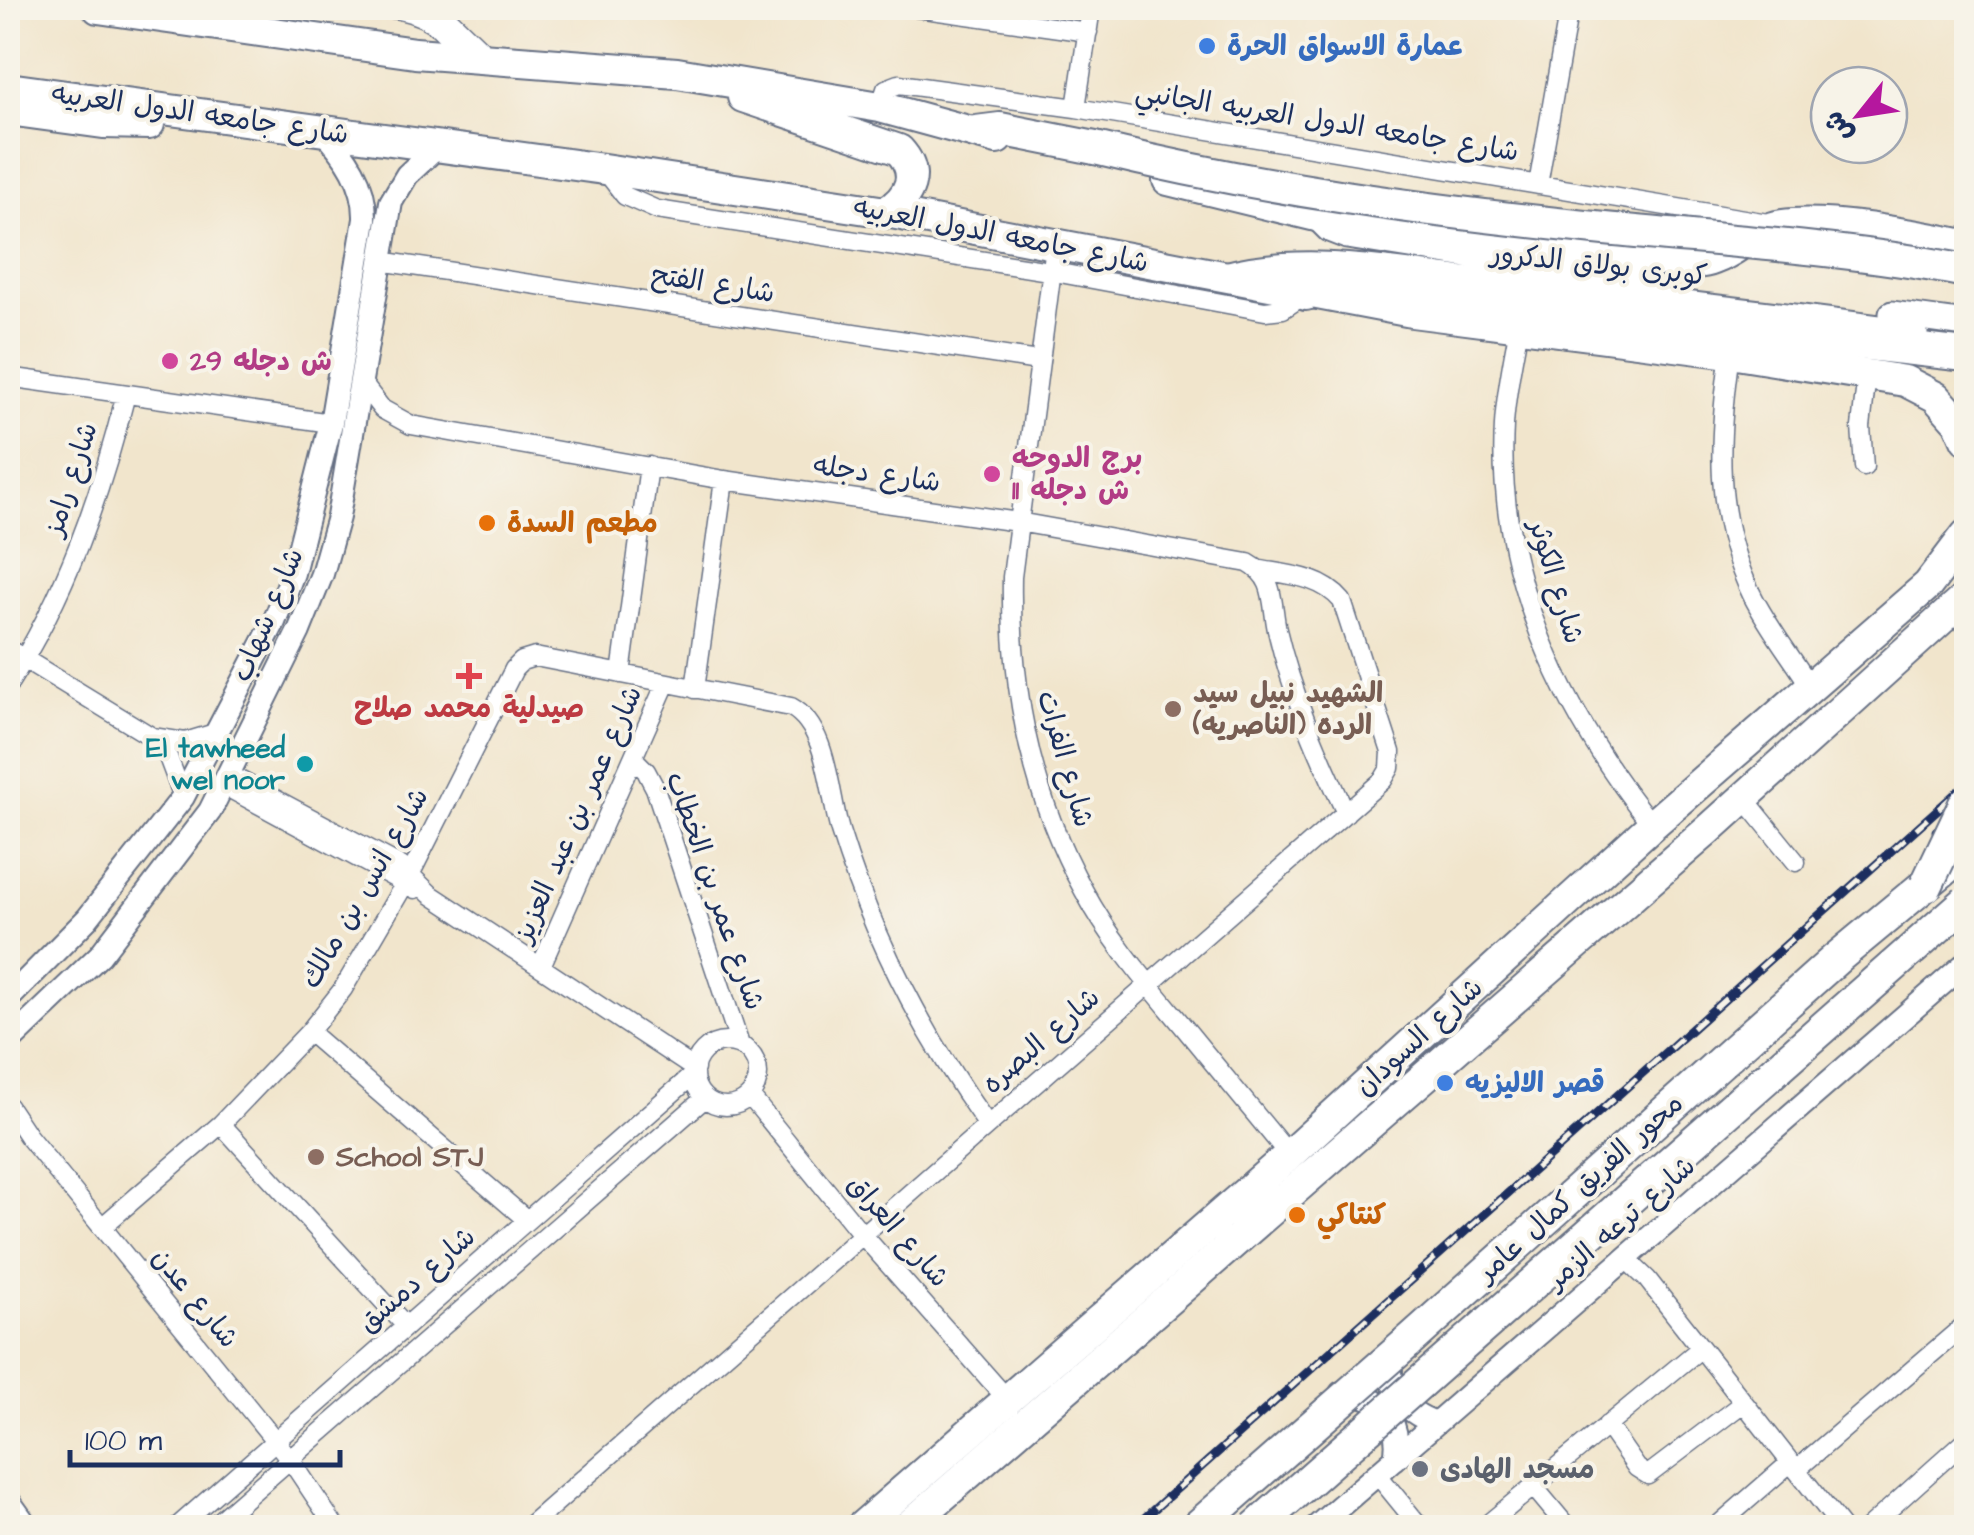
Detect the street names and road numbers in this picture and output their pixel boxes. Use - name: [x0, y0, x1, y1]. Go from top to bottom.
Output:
- street label: شارع جامعه الدول العربيه الجانبي: [1132, 72, 1521, 176]
- street label: شارع جامعه الدول العربيه: [49, 74, 351, 154]
- street label: شارع جامعه الدول العربيه: [850, 187, 1152, 283]
- street label: كوبرى بولاق الدكرور: [1487, 234, 1709, 296]
- street label: شارع الفتح: [649, 255, 777, 313]
- street label: شارع رامز: [34, 417, 108, 543]
- street label: شارع دجله: [811, 446, 943, 502]
- street label: شارع الكوثر: [1518, 513, 1593, 649]
- street label: شارع شهاب: [222, 542, 314, 688]
- street label: شارع عمر بن عبد العزيز: [503, 680, 652, 950]
- street label: شارع الفرات: [1027, 686, 1103, 832]
- street label: شارع عمر بن الخطاب: [656, 767, 774, 1015]
- street label: شارع انس بن مالك: [292, 780, 438, 996]
- street label: شارع السودان: [1346, 969, 1492, 1105]
- street label: شارع البصره: [974, 979, 1108, 1103]
- street label: محور الفريق كمال عامر: [1467, 1084, 1692, 1293]
- street label: شارع ترعه الزمر: [1536, 1147, 1704, 1300]
- street label: شارع العراق: [838, 1166, 958, 1296]
- street label: شارع دمشق: [350, 1218, 484, 1342]
- street label: شارع عدن: [142, 1240, 248, 1356]

